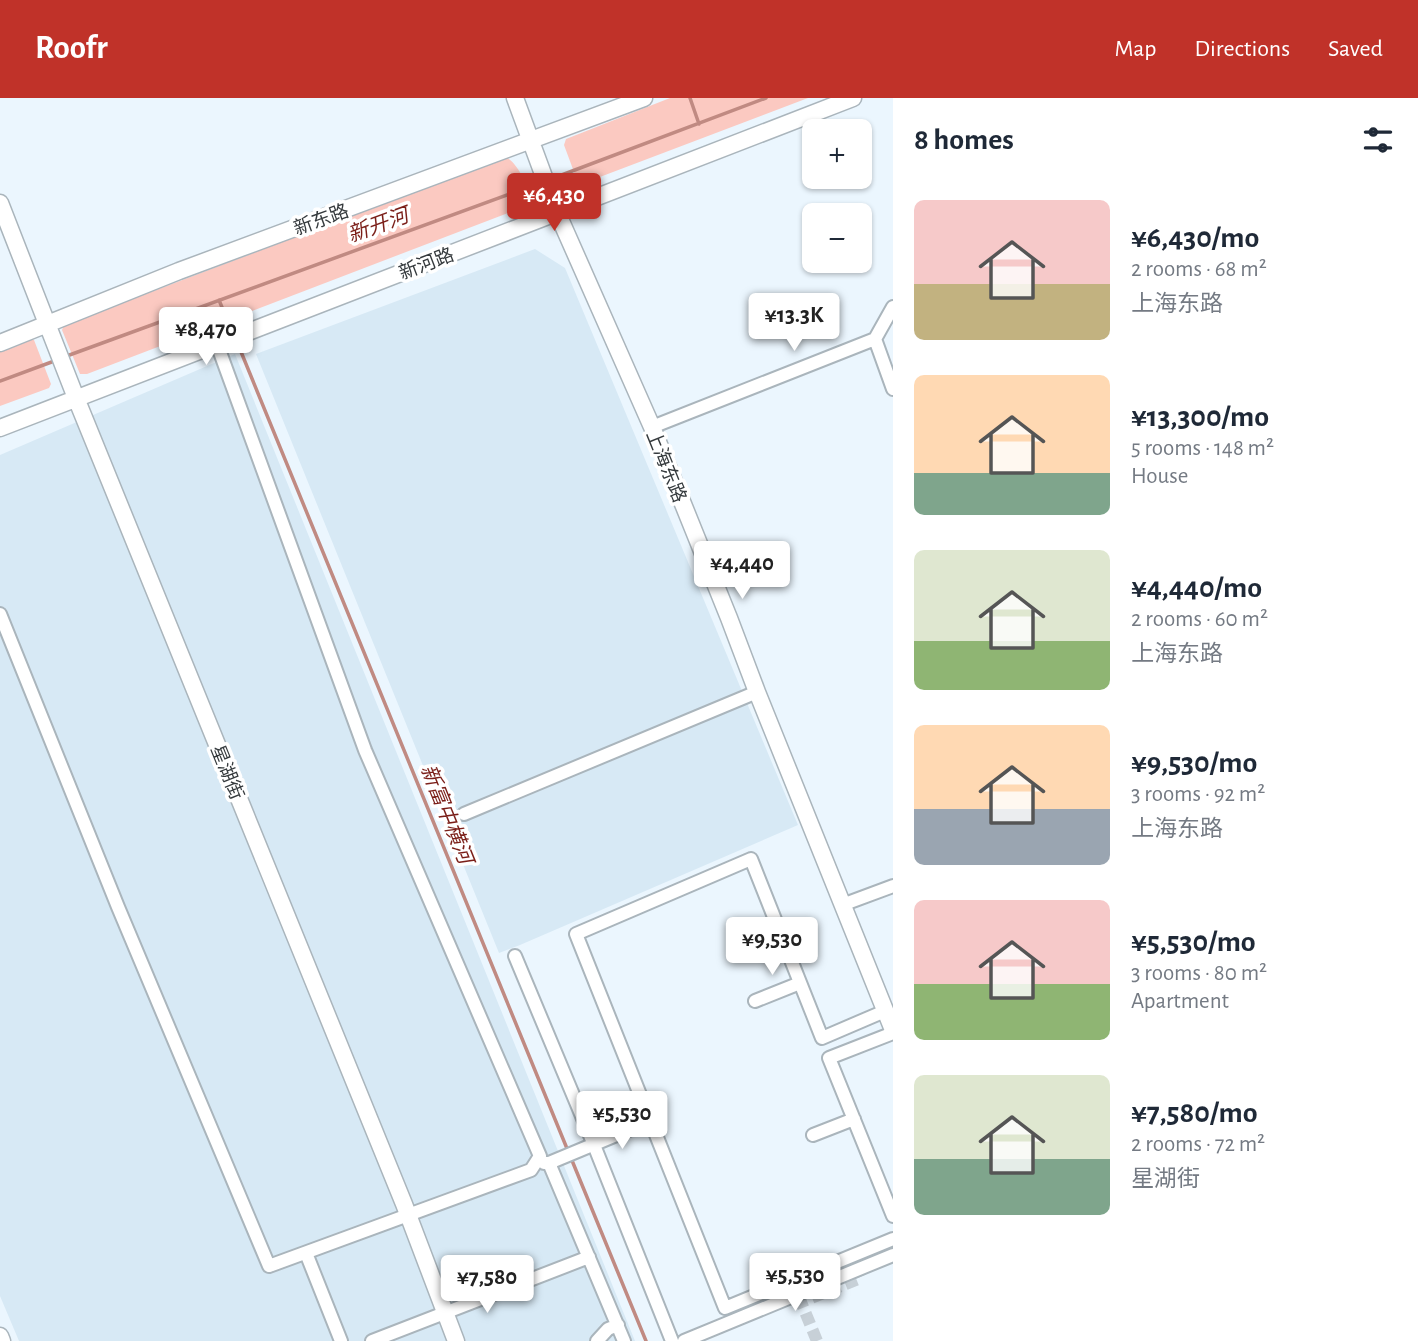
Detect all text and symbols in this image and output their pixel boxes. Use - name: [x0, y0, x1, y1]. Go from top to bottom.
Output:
- text: Roofr: [35, 32, 108, 65]
- text: Map: [1114, 37, 1156, 61]
- text: Directions: [1194, 37, 1290, 61]
- text: Saved: [1328, 37, 1383, 61]
- map controls: [802, 119, 872, 273]
- button: +: [802, 119, 872, 189]
- icon: filters: [1359, 121, 1397, 159]
- text: 8 homes: [914, 125, 1014, 155]
- pin: ¥6,430: [497, 174, 611, 233]
- text: ¥6,430: [523, 184, 585, 207]
- street label: 新东路: [291, 200, 352, 239]
- water label: 新开河: [345, 203, 415, 246]
- button: −: [802, 203, 872, 273]
- text: ¥6,430/mo: [1131, 223, 1259, 253]
- icon: home: [970, 228, 1054, 312]
- street label: 新河路: [396, 243, 457, 283]
- text: 2 rooms · 68 m²: [1131, 258, 1267, 281]
- text: 上海东路: [1131, 293, 1223, 316]
- pin: ¥13.3K: [737, 294, 851, 353]
- text: ¥13.3K: [765, 304, 823, 327]
- pin: ¥8,470: [149, 308, 263, 367]
- text: ¥8,470: [175, 318, 237, 341]
- text: ¥13,300/mo: [1131, 402, 1269, 432]
- icon: home: [970, 403, 1054, 487]
- street label: 上海东路: [643, 427, 691, 505]
- text: 5 rooms · 148 m²: [1131, 437, 1274, 460]
- text: House: [1131, 465, 1188, 488]
- pin: ¥4,440: [685, 542, 799, 601]
- text: ¥4,440: [710, 552, 774, 575]
- text: ¥4,440/mo: [1131, 573, 1262, 603]
- icon: home: [970, 578, 1054, 662]
- text: 2 rooms · 60 m²: [1131, 608, 1268, 631]
- text: 上海东路: [1131, 643, 1223, 666]
- street label: 星湖街: [207, 742, 247, 803]
- text: ¥9,530/mo: [1131, 748, 1257, 778]
- icon: home: [970, 753, 1054, 837]
- water label: 新富中横河: [417, 761, 478, 871]
- text: 3 rooms · 92 m²: [1131, 783, 1265, 806]
- text: 上海东路: [1131, 818, 1223, 841]
- pin: ¥9,530: [715, 918, 829, 977]
- text: ¥5,530/mo: [1131, 927, 1256, 957]
- text: ¥9,530: [742, 928, 802, 951]
- icon: home: [970, 928, 1054, 1012]
- text: 3 rooms · 80 m²: [1131, 962, 1267, 985]
- text: Apartment: [1131, 990, 1229, 1013]
- pin: ¥5,530: [565, 1091, 679, 1151]
- text: ¥7,580/mo: [1131, 1098, 1258, 1128]
- text: ¥5,530: [592, 1102, 652, 1125]
- icon: home: [970, 1103, 1054, 1187]
- text: 2 rooms · 72 m²: [1131, 1133, 1265, 1156]
- text: 星湖街: [1131, 1168, 1200, 1191]
- pin: ¥5,530: [738, 1254, 852, 1313]
- pin: ¥7,580: [430, 1256, 544, 1315]
- text: ¥5,530: [765, 1264, 825, 1287]
- text: ¥7,580: [457, 1266, 517, 1289]

